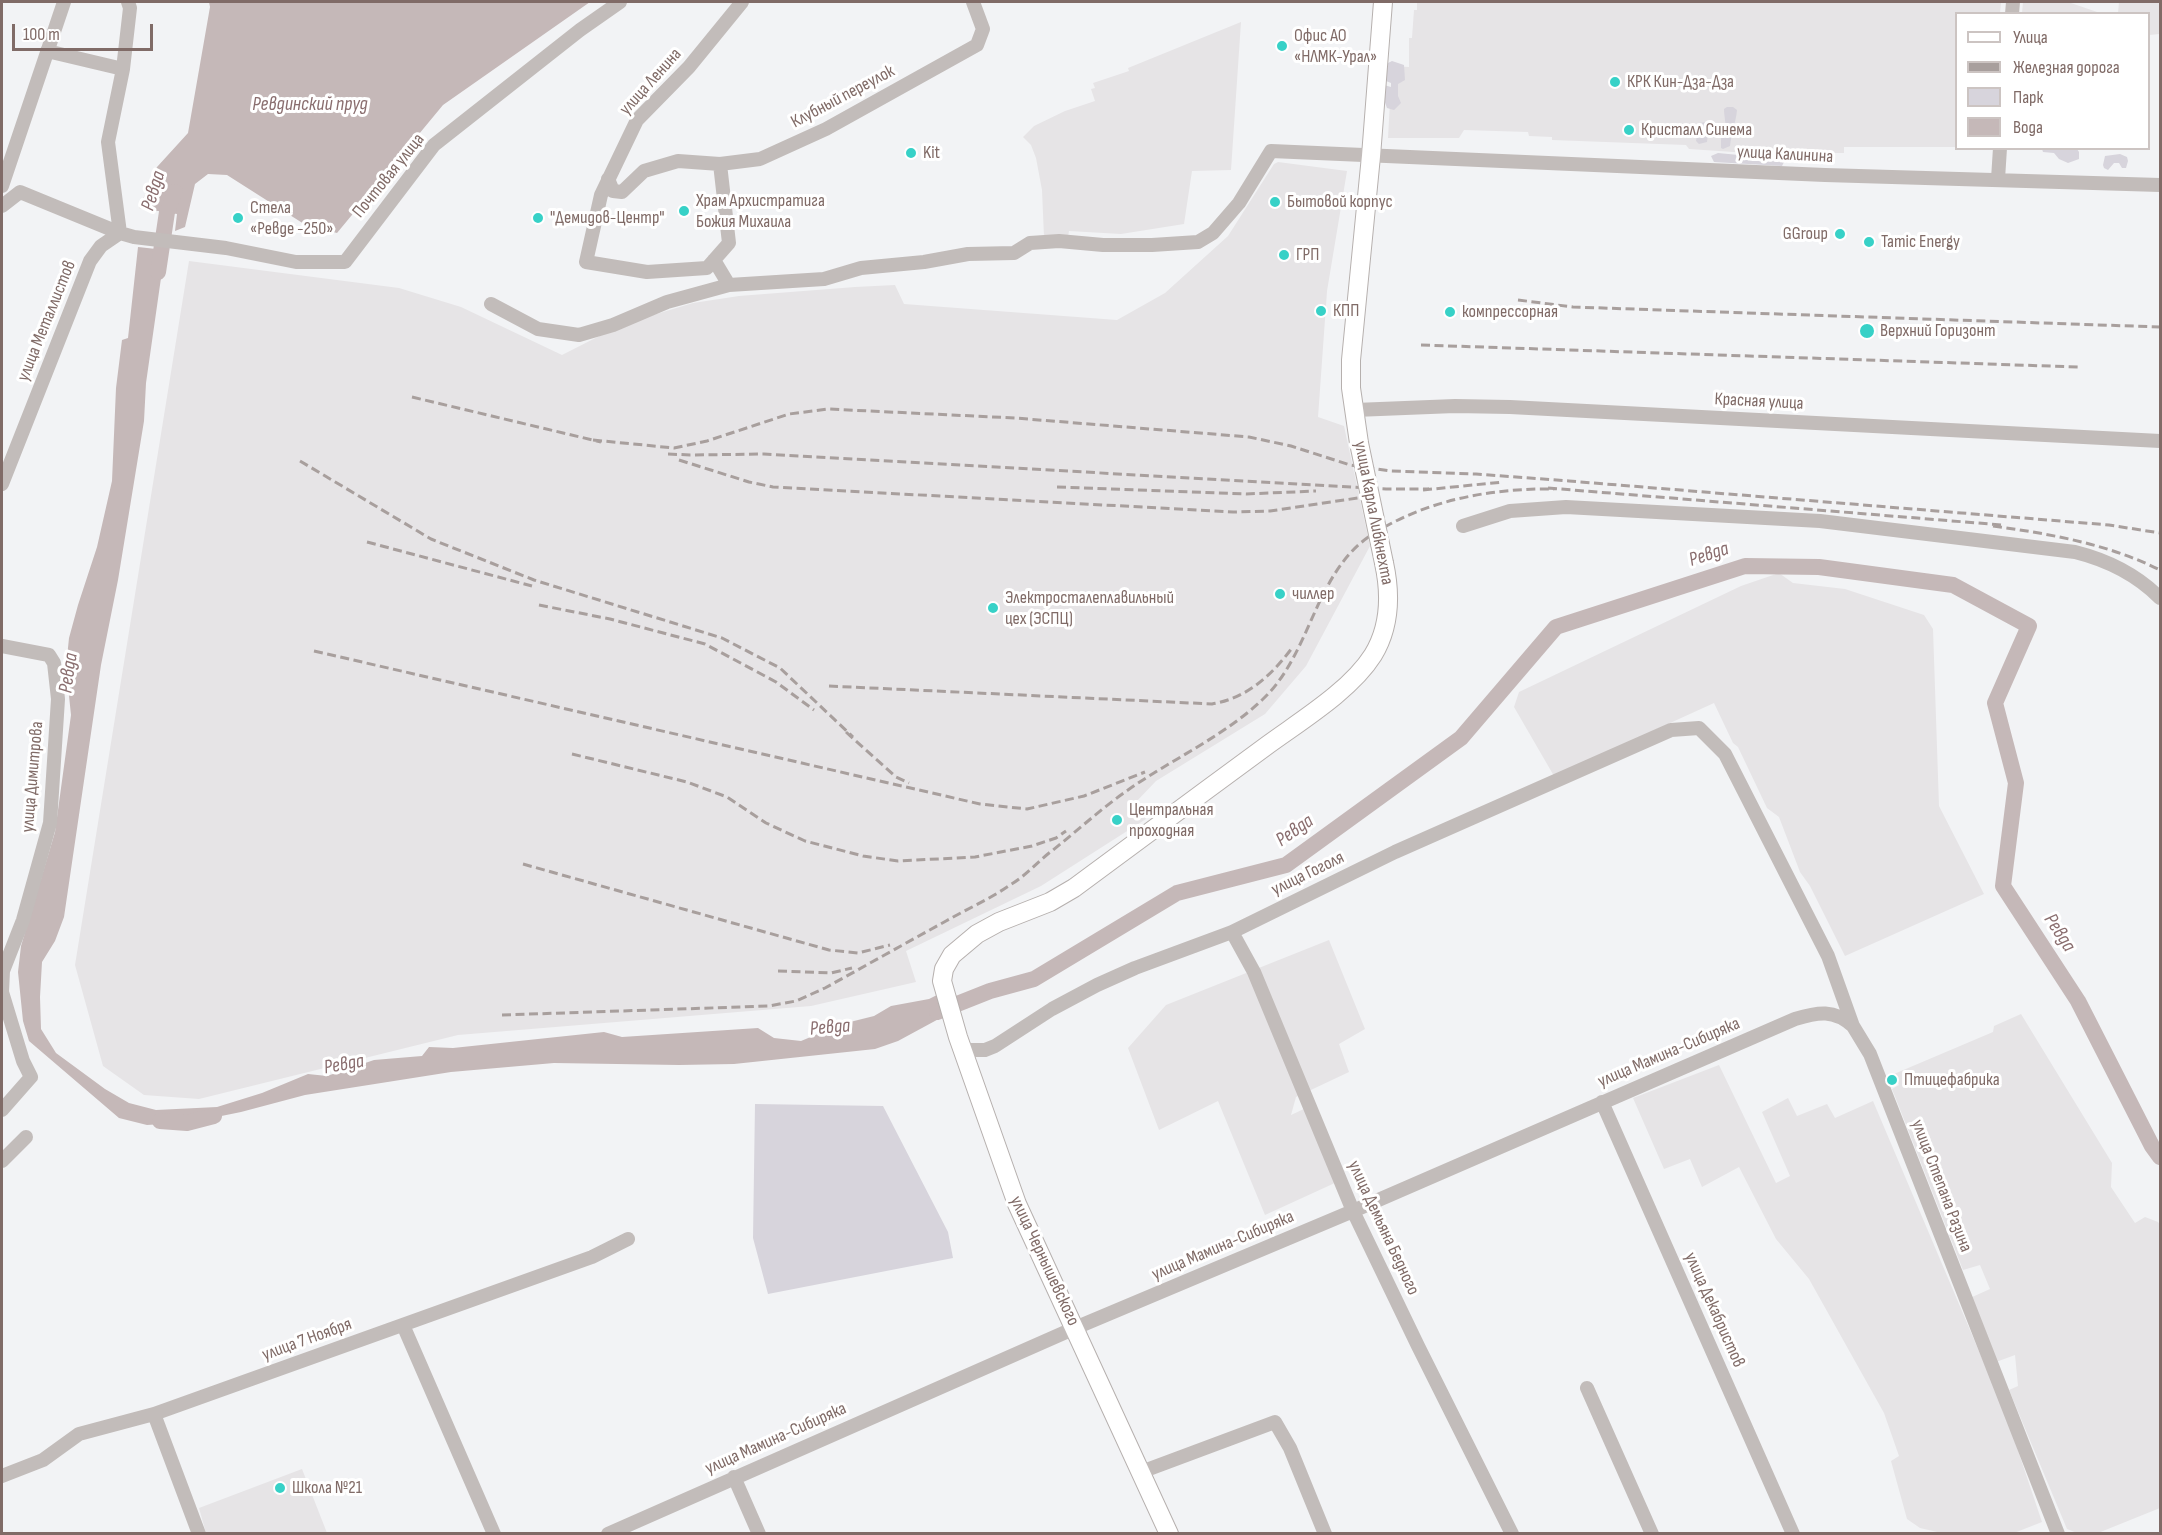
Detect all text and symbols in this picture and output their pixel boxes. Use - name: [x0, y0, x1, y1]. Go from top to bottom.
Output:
- scale bar: [15, 12, 156, 50]
- legend: [1955, 12, 2150, 150]
- text: 100 m: [23, 24, 60, 45]
- place label: Офис АО «НЛМК-Урал»: [1294, 25, 1377, 68]
- text: Улица: [2013, 27, 2048, 48]
- marker: Офис АО «НЛМК-Урал»: [1275, 39, 1289, 53]
- street label: улица Ленина: [615, 44, 687, 120]
- text: Железная дорога: [2013, 57, 2120, 78]
- street label: Клубный переулок: [788, 61, 898, 133]
- place label: КРК Кин-Дза-Дза: [1627, 71, 1734, 93]
- marker: КРК Кин-Дза-Дза: [1608, 75, 1622, 89]
- text: Парк: [2013, 87, 2043, 108]
- water label: Ревдинский пруд: [252, 93, 368, 117]
- text: Вода: [2013, 117, 2043, 138]
- place label: Кристалл Синема: [1641, 119, 1752, 141]
- marker: Кристалл Синема: [1622, 123, 1636, 137]
- street label: Почтовая улица: [348, 129, 430, 223]
- place label: Kit: [923, 142, 940, 164]
- street label: улица Калинина: [1736, 142, 1834, 168]
- marker: Kit: [904, 146, 918, 160]
- water label: Ревда: [137, 168, 171, 214]
- place label: Храм Архистратига Божия Михаила: [696, 190, 825, 232]
- place label: Бытовой корпус: [1287, 191, 1393, 213]
- marker: Бытовой корпус: [1268, 195, 1282, 209]
- place label: Стела «Ревде -250»: [250, 197, 333, 240]
- marker: Храм Архистратига Божия Михаила: [677, 204, 691, 218]
- place label: "Демидов-Центр": [550, 207, 665, 229]
- marker: Стела «Ревде -250»: [231, 211, 245, 225]
- marker: "Демидов-Центр": [531, 211, 545, 225]
- place label: GGroup: [1783, 223, 1828, 245]
- marker: GGroup: [1833, 227, 1847, 241]
- place label: Tamic Energy: [1881, 231, 1960, 253]
- marker: Tamic Energy: [1862, 235, 1876, 249]
- place label: ГРП: [1296, 244, 1319, 266]
- marker: ГРП: [1277, 248, 1291, 262]
- street label: улица Металлистов: [13, 257, 81, 385]
- place label: КПП: [1333, 300, 1359, 322]
- place label: компрессорная: [1462, 301, 1558, 323]
- marker: КПП: [1314, 304, 1328, 318]
- marker: компрессорная: [1443, 305, 1457, 319]
- place label: Верхний Горизонт: [1880, 320, 1996, 342]
- marker: Верхний Горизонт: [1858, 322, 1876, 340]
- street label: Красная улица: [1714, 389, 1804, 415]
- street label: улица Карла Либкнехта: [1348, 439, 1398, 587]
- water label: Ревда: [1686, 537, 1732, 573]
- place label: чиллер: [1292, 583, 1334, 605]
- place label: Электросталеплавильный цех (ЭСПЦ): [1005, 587, 1174, 630]
- marker: чиллер: [1273, 587, 1287, 601]
- marker: Электросталеплавильный цех (ЭСПЦ): [986, 601, 1000, 615]
- water label: Ревда: [54, 651, 84, 695]
- street label: улица Димитрова: [17, 721, 49, 833]
- place label: Центральная проходная: [1129, 799, 1214, 842]
- water label: Ревда: [1272, 810, 1318, 852]
- marker: Центральная проходная: [1110, 813, 1124, 827]
- street label: улица Гоголя: [1268, 847, 1348, 901]
- water label: Ревда: [2038, 910, 2080, 956]
- street label: улица Мамина-Сибиряка: [1595, 1013, 1743, 1093]
- water label: Ревда: [809, 1014, 851, 1042]
- water label: Ревда: [322, 1050, 366, 1080]
- place label: Птицефабрика: [1904, 1069, 2000, 1091]
- marker: Птицефабрика: [1885, 1073, 1899, 1087]
- street label: улица Степана Разина: [1906, 1117, 1976, 1255]
- street label: улица Демьяна Бедного: [1342, 1157, 1424, 1299]
- street label: улица Чернышевского: [1004, 1193, 1084, 1329]
- street label: улица Мамина-Сибиряка: [1149, 1206, 1297, 1286]
- street label: улица Декабристов: [1679, 1249, 1749, 1371]
- street label: улица 7 Ноября: [259, 1314, 355, 1366]
- street label: улица Мамина-Сибиряка: [702, 1398, 850, 1480]
- place label: Школа №21: [292, 1477, 362, 1499]
- marker: Школа №21: [273, 1481, 287, 1495]

